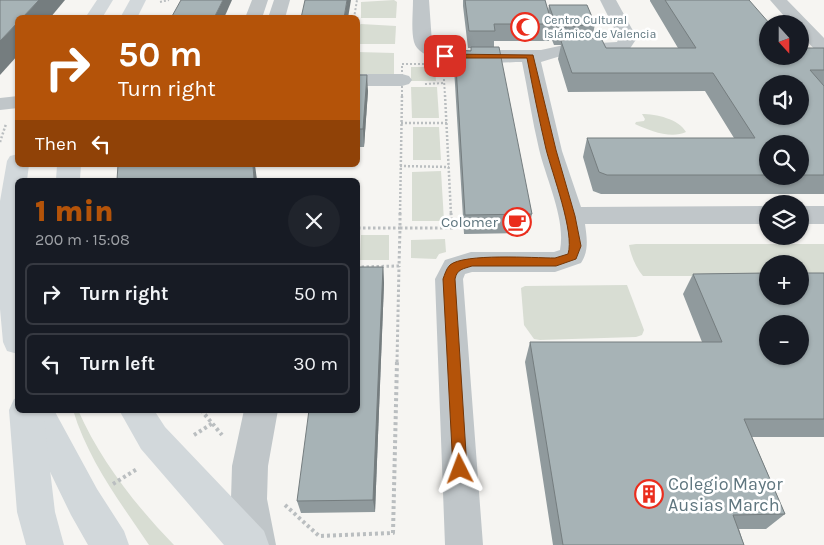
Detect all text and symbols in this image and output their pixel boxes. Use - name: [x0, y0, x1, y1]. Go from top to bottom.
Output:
- mosque icon: Centro Cultural Islámico de Valencia: [510, 12, 540, 42]
- place label: Centro Cultural Islámico de Valencia: [544, 13, 656, 41]
- north arrow: [759, 15, 809, 65]
- map controls: [759, 15, 809, 365]
- text: 50 m: [118, 34, 203, 75]
- icon: right: [35, 35, 100, 100]
- pin: [424, 35, 466, 77]
- icon: arrive: [431, 42, 459, 70]
- button: sound: [759, 75, 809, 125]
- text: Turn right: [118, 76, 216, 102]
- icon: left: [87, 130, 115, 158]
- text: Then: [35, 133, 77, 155]
- button: search: [759, 135, 809, 185]
- text: 1 min: [35, 193, 114, 229]
- button: close: [288, 195, 340, 247]
- button: layers: [759, 195, 809, 245]
- cafe icon: Colomer: [502, 207, 532, 237]
- place label: Colomer: [441, 213, 499, 231]
- text: 200 m · 15:08: [35, 230, 130, 249]
- button: +: [759, 255, 809, 305]
- icon: right: [37, 280, 65, 308]
- text: Turn right: [80, 283, 169, 305]
- text: 50 m: [294, 283, 338, 305]
- button: −: [759, 315, 809, 365]
- icon: left: [37, 350, 65, 378]
- text: Turn left: [80, 353, 155, 375]
- text: 30 m: [293, 353, 338, 375]
- position arrow: [433, 442, 485, 494]
- place label: Colegio Mayor Ausias March: [668, 473, 783, 516]
- building icon: Colegio Mayor Ausias March: [634, 479, 664, 509]

